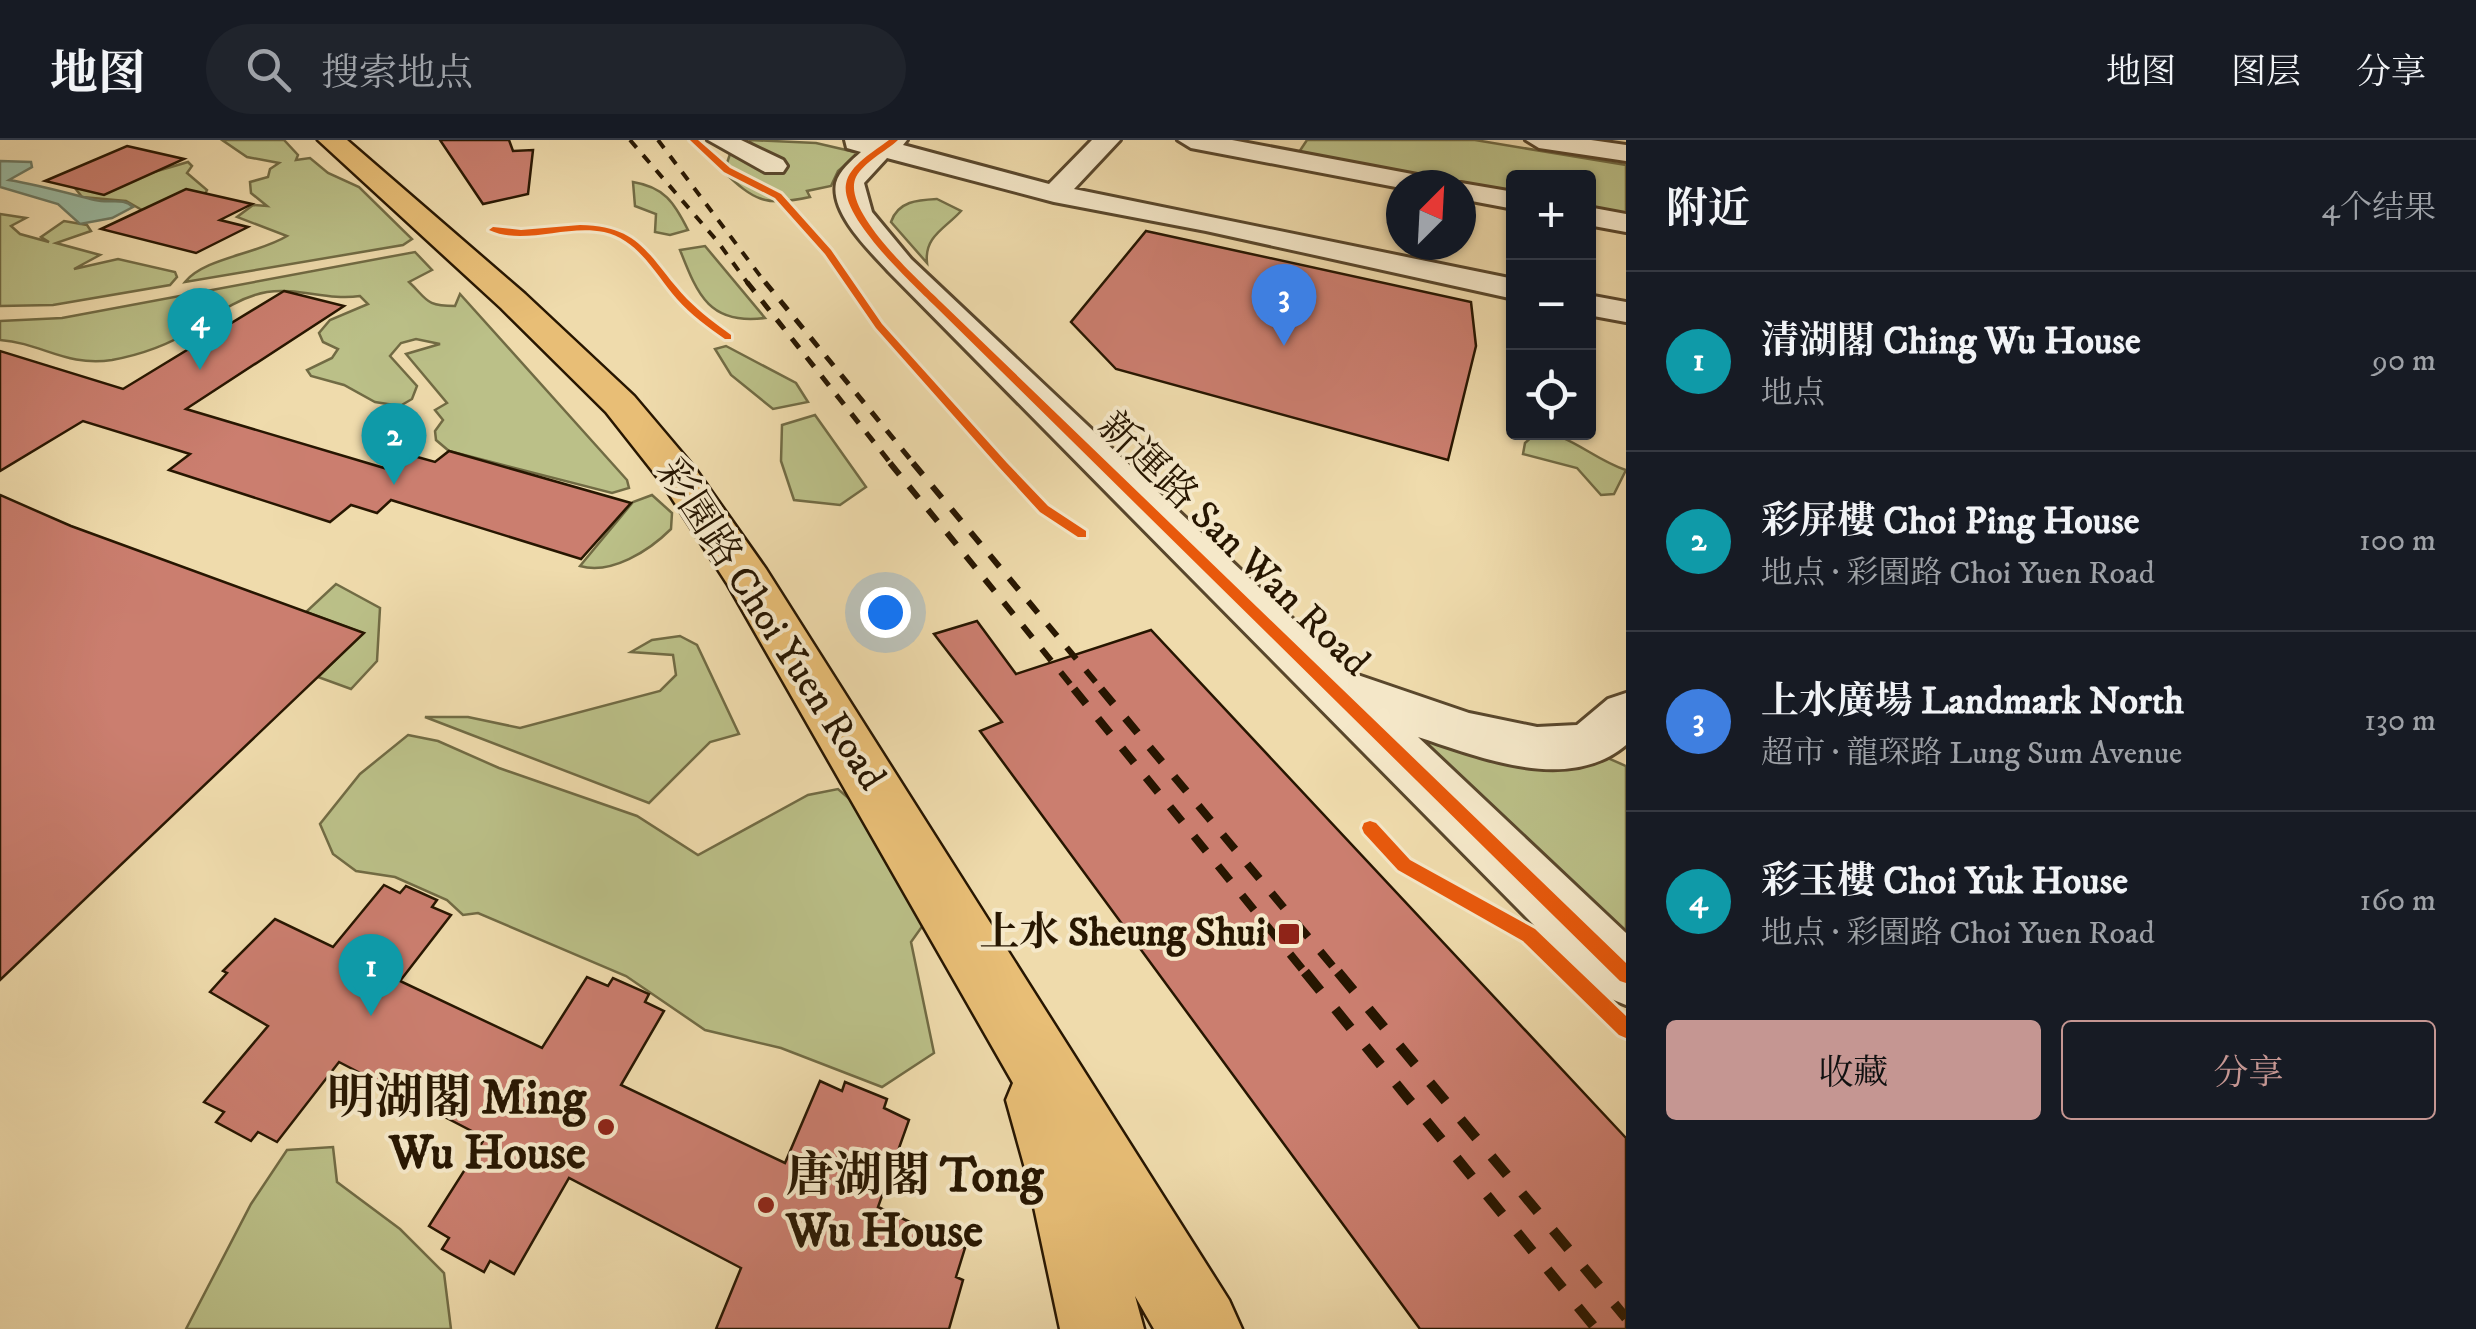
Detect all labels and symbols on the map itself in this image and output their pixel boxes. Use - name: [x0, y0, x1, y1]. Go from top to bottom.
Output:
- north arrow: [1386, 170, 1476, 260]
- pin: 3: [1252, 264, 1316, 346]
- pin: 4: [168, 288, 232, 370]
- pin: 2: [362, 402, 426, 485]
- street label: 新運路 San Wan Road: [1086, 402, 1380, 688]
- street label: 彩園路 Choi Yuen Road: [644, 450, 896, 800]
- your location: [860, 587, 911, 638]
- place label: 上水 Sheung Shui: [979, 909, 1266, 959]
- marker: 上水 Sheung Shui: [1276, 921, 1302, 947]
- pin: 1: [338, 934, 404, 1016]
- place label: 明湖閣 Ming Wu House: [327, 1069, 588, 1184]
- marker: 明湖閣 Ming Wu House: [595, 1116, 617, 1138]
- place label: 唐湖閣 Tong Wu House: [785, 1147, 1045, 1262]
- marker: 唐湖閣 Tong Wu House: [755, 1194, 777, 1216]

